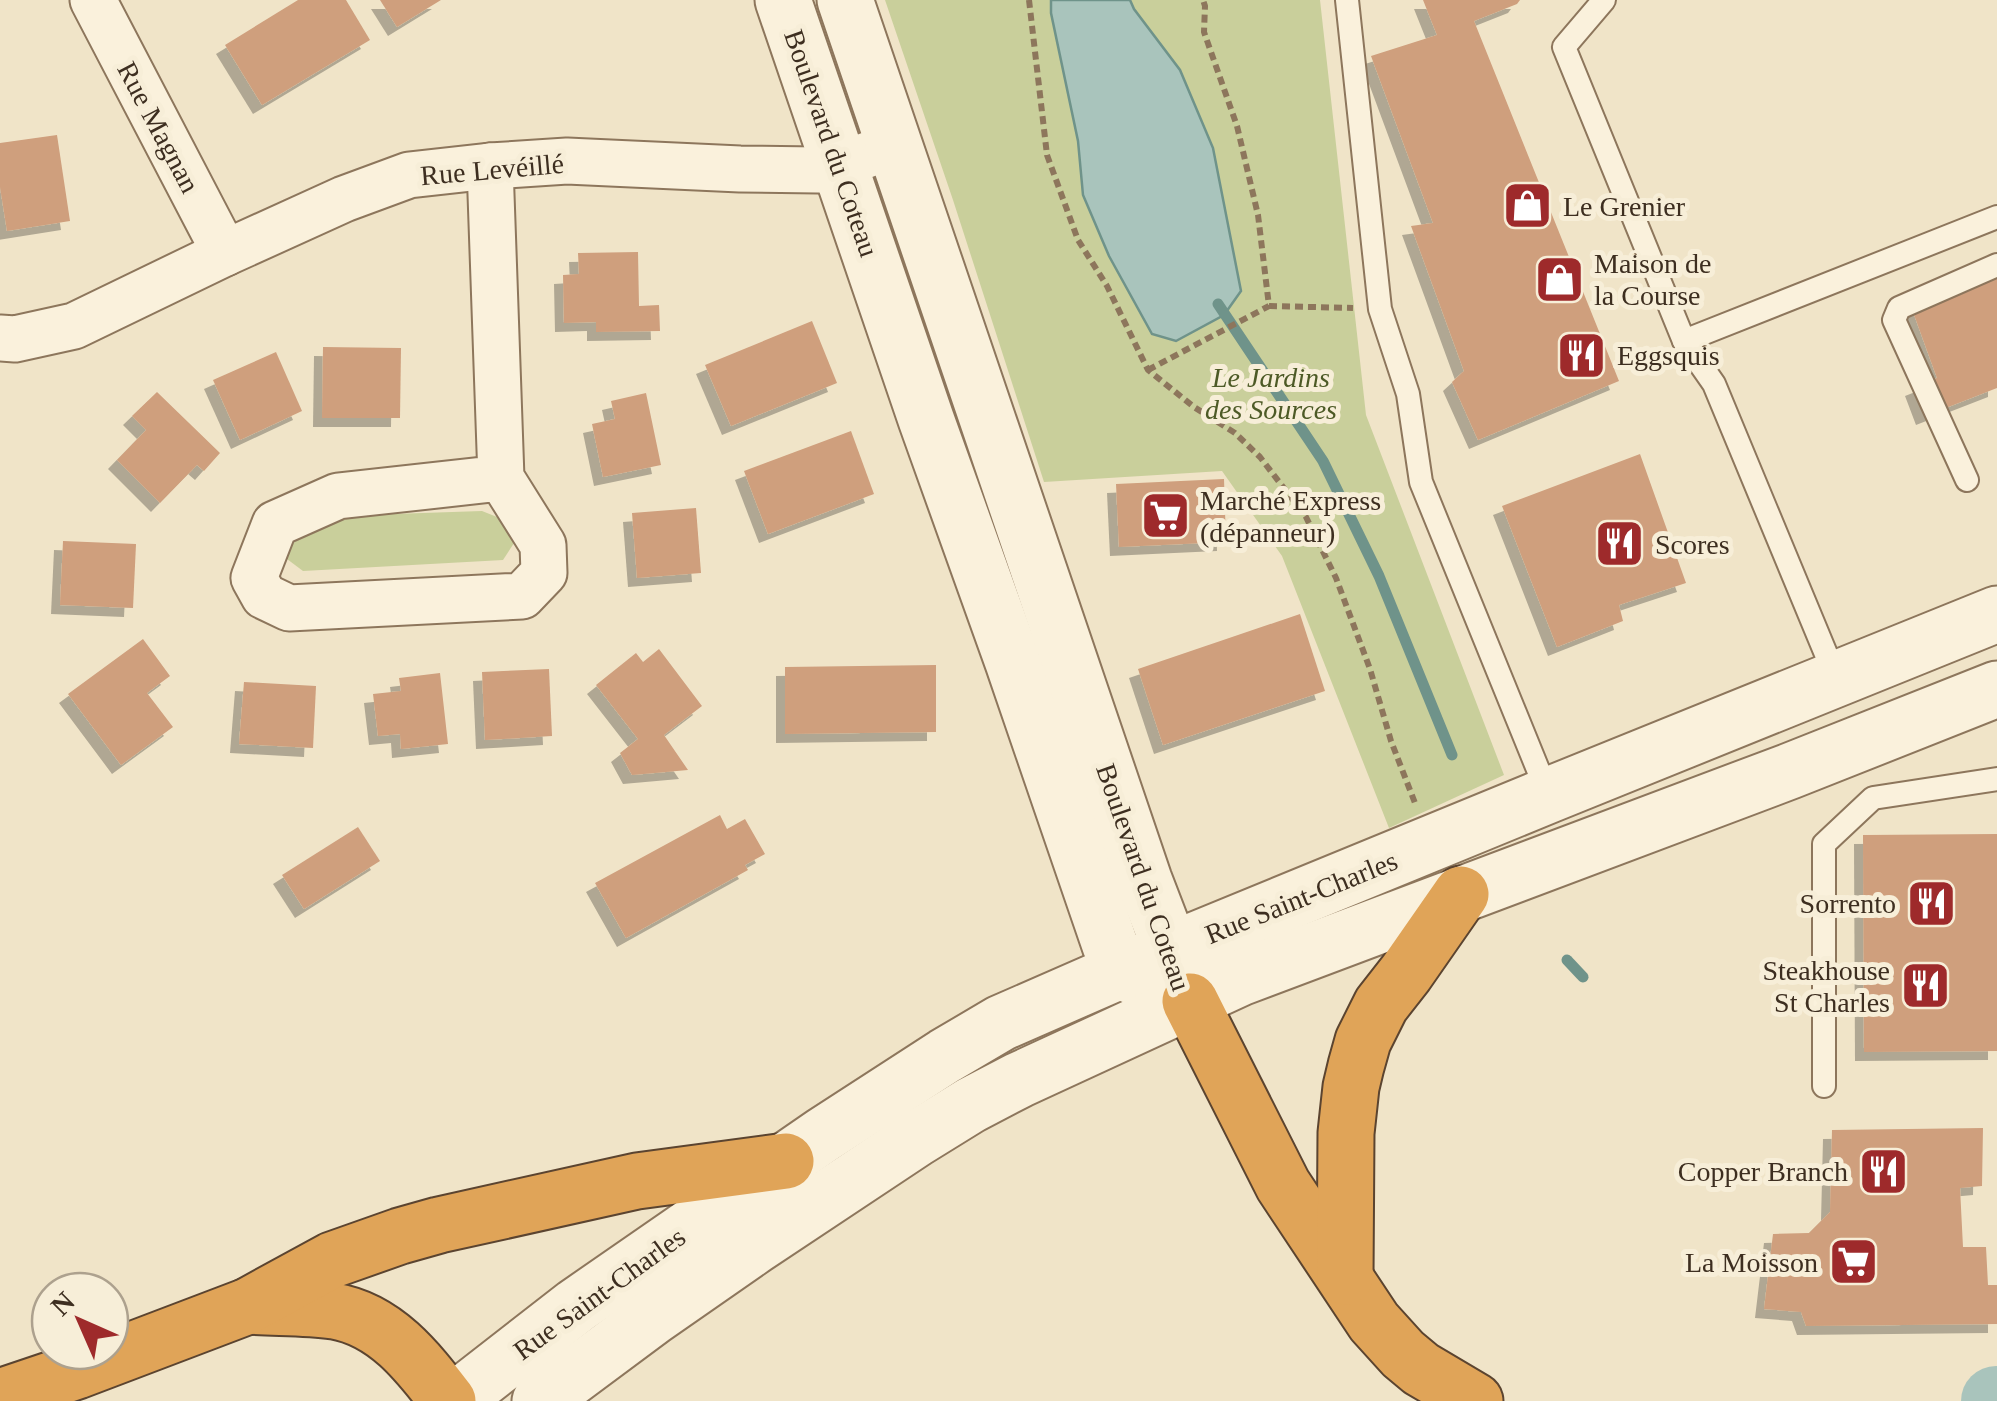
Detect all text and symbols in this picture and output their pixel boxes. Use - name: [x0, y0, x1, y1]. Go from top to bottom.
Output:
- street label: Boulevard du Coteau: [778, 26, 885, 261]
- street label: Rue Magnan: [111, 56, 206, 198]
- street label: Rue Levéillé: [419, 148, 565, 191]
- shop icon: Le Grenier: [1502, 180, 1554, 232]
- place label: Le Grenier: [1563, 191, 1686, 222]
- place label: Maison de la Course: [1594, 248, 1711, 311]
- shop icon: Maison de la Course: [1533, 253, 1585, 305]
- restaurant icon: Eggsquis: [1556, 329, 1608, 381]
- place label: Eggsquis: [1617, 340, 1720, 371]
- park label: Le Jardins des Sources: [1205, 362, 1337, 425]
- place label: Marché Express (dépanneur): [1200, 485, 1381, 548]
- supermarket icon: Marché Express (dépanneur): [1139, 490, 1191, 542]
- restaurant icon: Scores: [1594, 518, 1646, 570]
- place label: Scores: [1655, 529, 1730, 560]
- street label: Boulevard du Coteau: [1090, 760, 1197, 995]
- street label: Rue Saint-Charles: [1201, 845, 1402, 950]
- restaurant icon: Sorrento: [1905, 877, 1957, 929]
- place label: Sorrento: [1800, 888, 1896, 919]
- place label: Steakhouse St Charles: [1762, 955, 1890, 1018]
- restaurant icon: Steakhouse St Charles: [1899, 960, 1951, 1012]
- restaurant icon: Copper Branch: [1857, 1145, 1909, 1197]
- place label: Copper Branch: [1678, 1156, 1848, 1187]
- street label: Rue Saint-Charles: [507, 1221, 691, 1366]
- supermarket icon: La Moisson: [1827, 1236, 1879, 1288]
- place label: La Moisson: [1685, 1247, 1818, 1278]
- north arrow: [30, 1271, 130, 1371]
- text: N: [45, 1286, 81, 1322]

